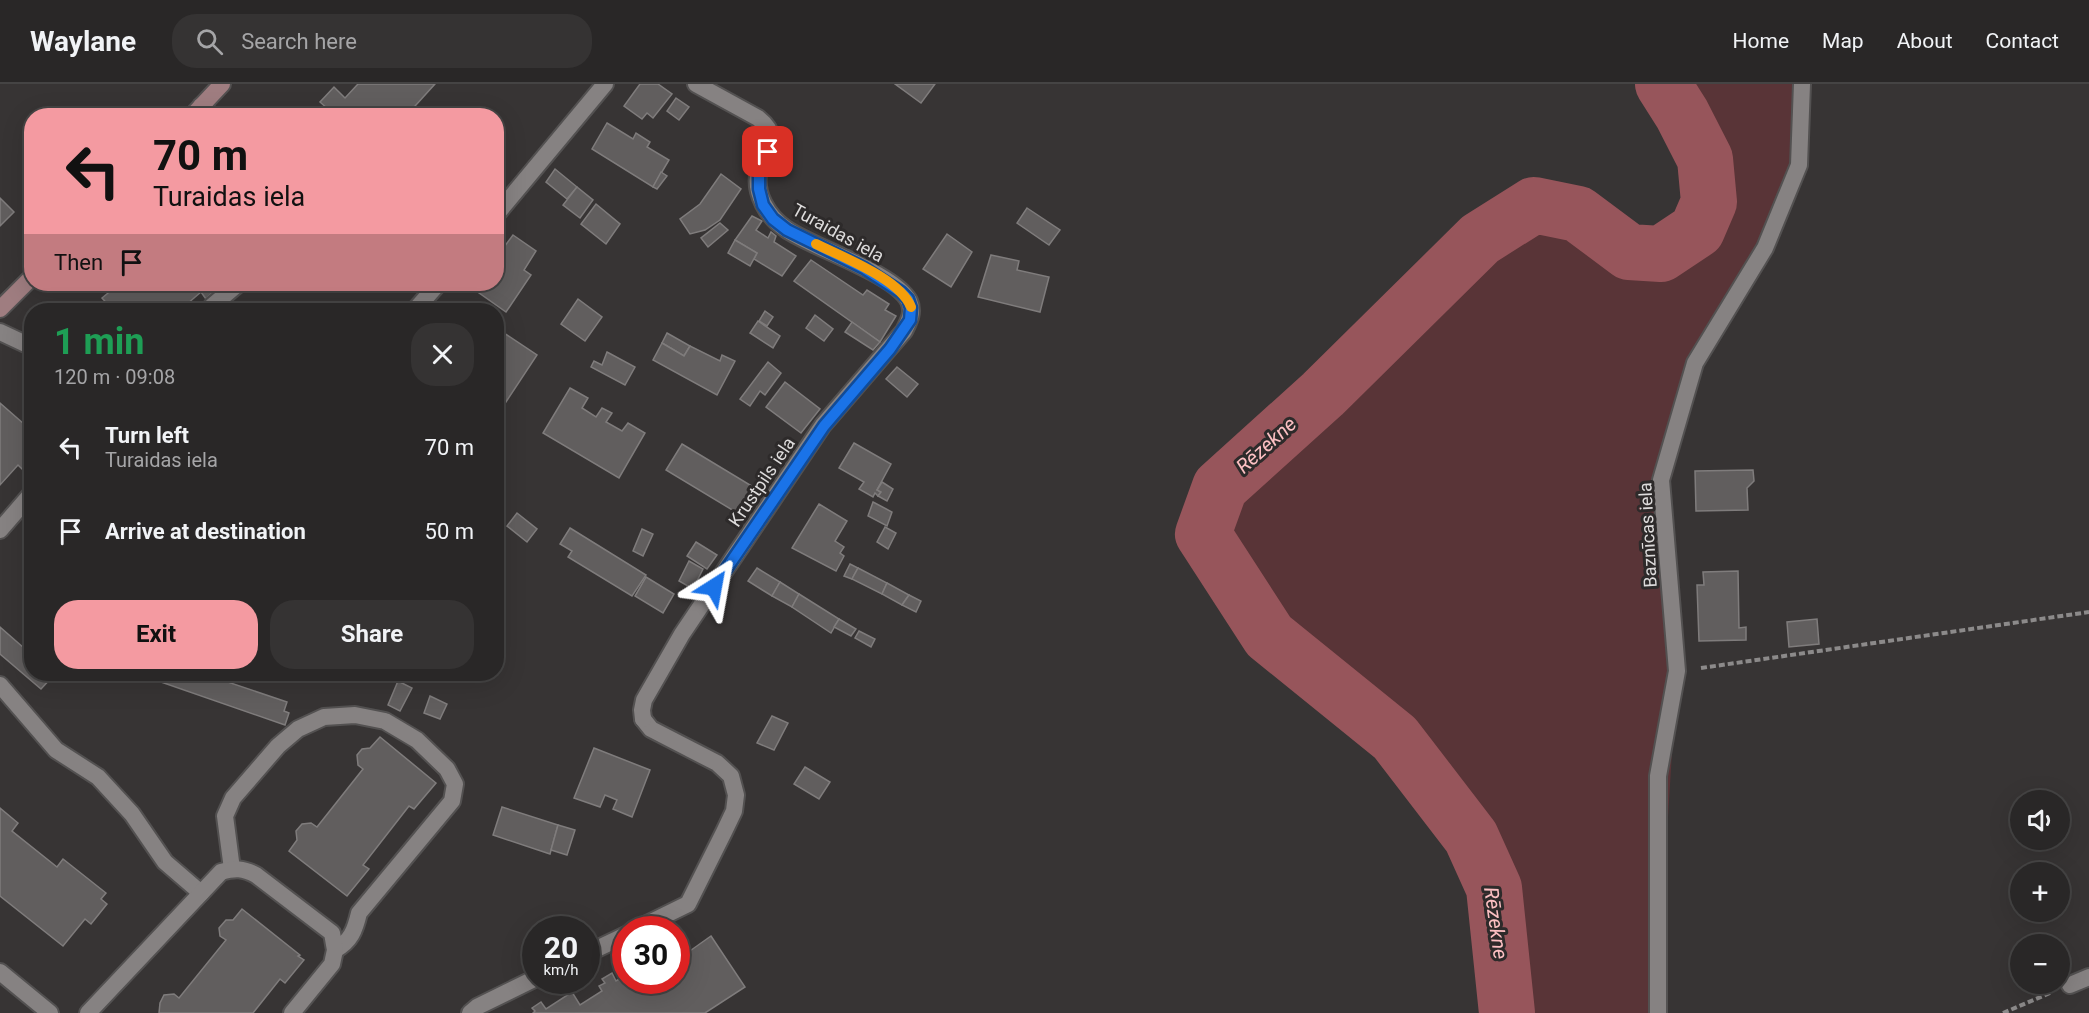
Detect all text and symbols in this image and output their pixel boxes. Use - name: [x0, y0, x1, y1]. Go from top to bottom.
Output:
- search box: [172, 14, 592, 68]
- text: Waylane: [30, 25, 136, 58]
- icon: search: [193, 25, 226, 58]
- text: Search here: [241, 29, 357, 54]
- text: Home: [1733, 29, 1789, 53]
- text: Map: [1822, 29, 1864, 53]
- text: About: [1897, 29, 1953, 53]
- text: Contact: [1986, 29, 2059, 53]
- pin: [742, 126, 793, 177]
- text: 70 m: [153, 131, 248, 180]
- icon: left: [54, 132, 132, 210]
- icon: arrive: [751, 135, 784, 168]
- text: Turaidas iela: [153, 181, 305, 213]
- street label: Turaidas iela: [789, 199, 888, 266]
- icon: arrive: [115, 246, 148, 279]
- text: Then: [54, 250, 103, 275]
- text: 1 min: [54, 321, 145, 363]
- button: close: [411, 323, 474, 386]
- text: 120 m · 09:08: [54, 365, 175, 389]
- water label: Rēzekne: [1231, 412, 1301, 478]
- text: Turn left: [105, 423, 189, 448]
- icon: left: [54, 431, 87, 464]
- street label: Krustpils iela: [724, 433, 799, 530]
- text: 70 m: [425, 435, 474, 460]
- text: Turaidas iela: [105, 448, 218, 472]
- street label: Baznīcas iela: [1634, 482, 1661, 588]
- icon: arrive: [54, 515, 87, 548]
- text: Arrive at destination: [105, 519, 306, 544]
- text: 50 m: [425, 519, 474, 544]
- position arrow: [682, 555, 746, 619]
- button: Exit: [54, 600, 258, 669]
- button: Share: [270, 600, 474, 669]
- map controls: [2010, 790, 2070, 994]
- button: sound: [2010, 790, 2070, 850]
- button: +: [2010, 862, 2070, 922]
- water label: Rēzekne: [1479, 885, 1513, 961]
- speed limit sign: 30: [612, 916, 690, 994]
- text: 20: [544, 930, 578, 965]
- button: −: [2010, 934, 2070, 994]
- text: km/h: [543, 961, 579, 979]

